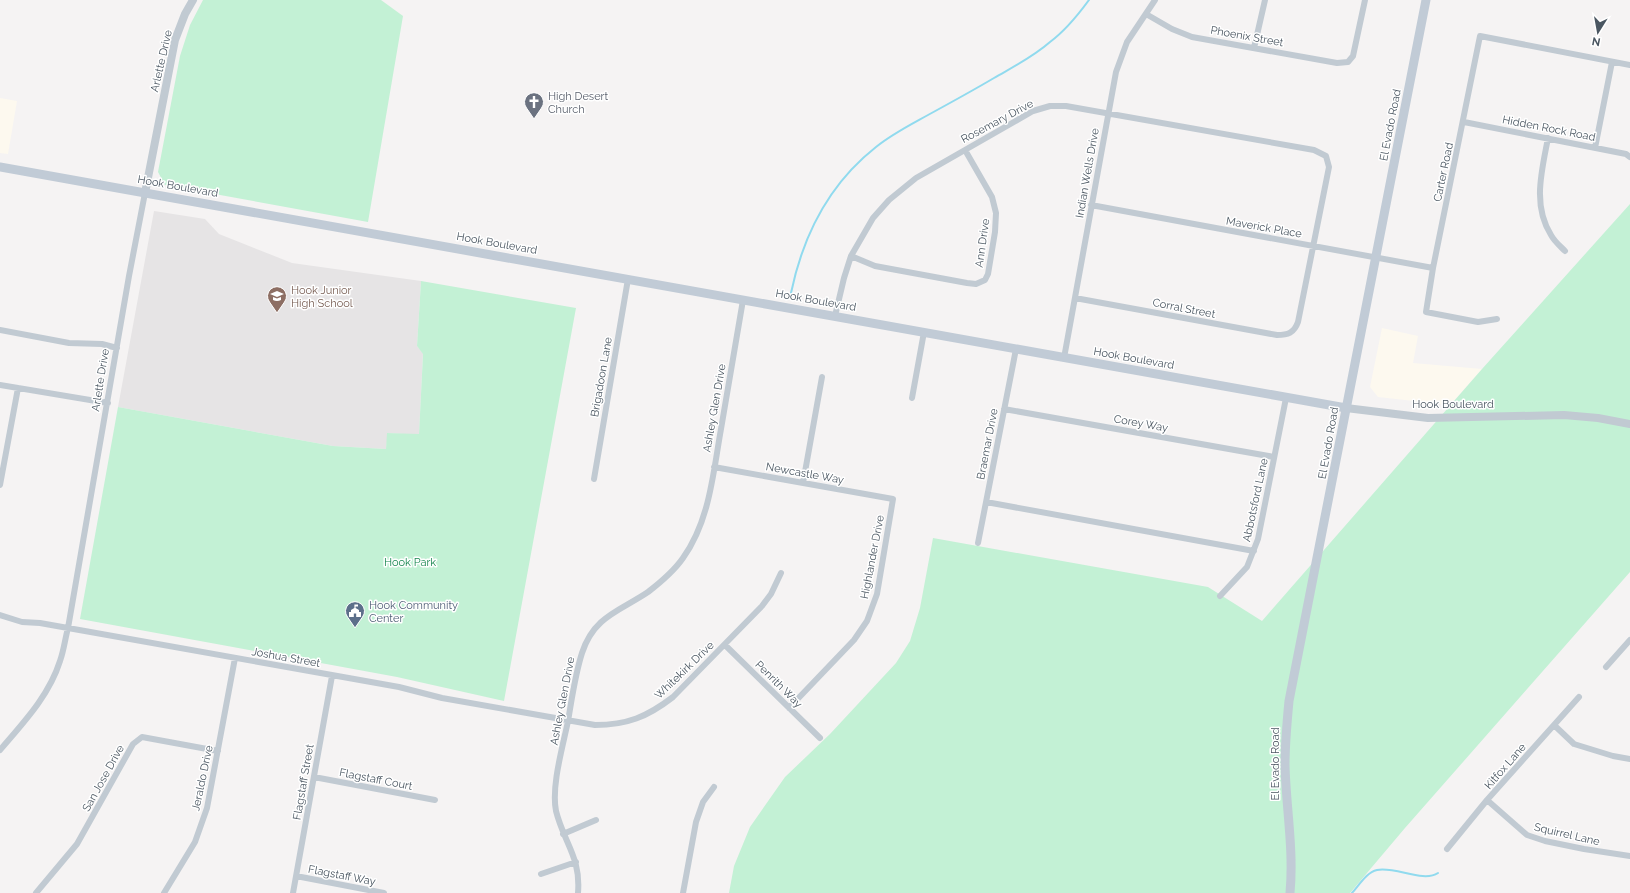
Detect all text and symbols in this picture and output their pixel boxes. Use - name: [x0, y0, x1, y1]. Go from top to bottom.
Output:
- north arrow: [1578, 12, 1618, 52]
- street label: Phoenix Street: [1209, 24, 1285, 49]
- street label: Arlette Drive: [148, 28, 175, 94]
- text: N: [1591, 34, 1602, 49]
- street label: El Evado Road: [1377, 88, 1404, 162]
- place label: High Desert Church: [548, 90, 608, 116]
- church icon: High Desert Church: [523, 91, 545, 119]
- street label: Rosemary Drive: [959, 97, 1036, 146]
- street label: Hidden Rock Road: [1501, 113, 1597, 144]
- street label: Indian Wells Drive: [1073, 127, 1102, 219]
- street label: Carter Road: [1431, 141, 1456, 203]
- street label: Hook Boulevard: [137, 173, 219, 200]
- street label: Maverick Place: [1225, 214, 1303, 241]
- street label: Ann Drive: [973, 217, 992, 268]
- street label: Hook Boulevard: [456, 230, 538, 257]
- place label: Hook Junior High School: [291, 284, 353, 310]
- school or university icon: Hook Junior High School: [266, 285, 288, 313]
- street label: Hook Boulevard: [775, 287, 857, 314]
- street label: Corral Street: [1151, 296, 1217, 321]
- street label: Brigadoon Lane: [588, 336, 615, 418]
- street label: Hook Boulevard: [1093, 345, 1175, 372]
- street label: Arlette Drive: [89, 347, 112, 412]
- street label: Ashley Glen Drive: [700, 362, 729, 453]
- street label: Hook Boulevard: [1412, 398, 1494, 411]
- street label: El Evado Road: [1316, 406, 1341, 480]
- street label: Braemar Drive: [974, 407, 1001, 481]
- street label: Corey Way: [1113, 412, 1169, 435]
- street label: Abbotsford Lane: [1240, 457, 1271, 543]
- street label: Newcastle Way: [765, 460, 845, 487]
- street label: Highlander Drive: [858, 514, 887, 600]
- park label: Hook Park: [384, 556, 436, 569]
- place label: Hook Community Center: [369, 599, 458, 625]
- public building icon: Hook Community Center: [344, 600, 366, 628]
- street label: Whitekirk Drive: [652, 638, 717, 702]
- street label: Joshua Street: [251, 645, 321, 670]
- street label: Ashley Glen Drive: [548, 655, 578, 746]
- street label: Penrith Way: [752, 658, 805, 711]
- street label: El Evado Road: [1269, 727, 1282, 800]
- street label: Kitfox Lane: [1482, 740, 1529, 792]
- street label: San Jose Drive: [80, 742, 127, 814]
- street label: Jeraldo Drive: [189, 743, 216, 812]
- street label: Flagstaff Street: [290, 743, 317, 821]
- street label: Flagstaff Court: [338, 766, 414, 793]
- street label: Squirrel Lane: [1533, 821, 1602, 848]
- street label: Flagstaff Way: [307, 863, 377, 888]

